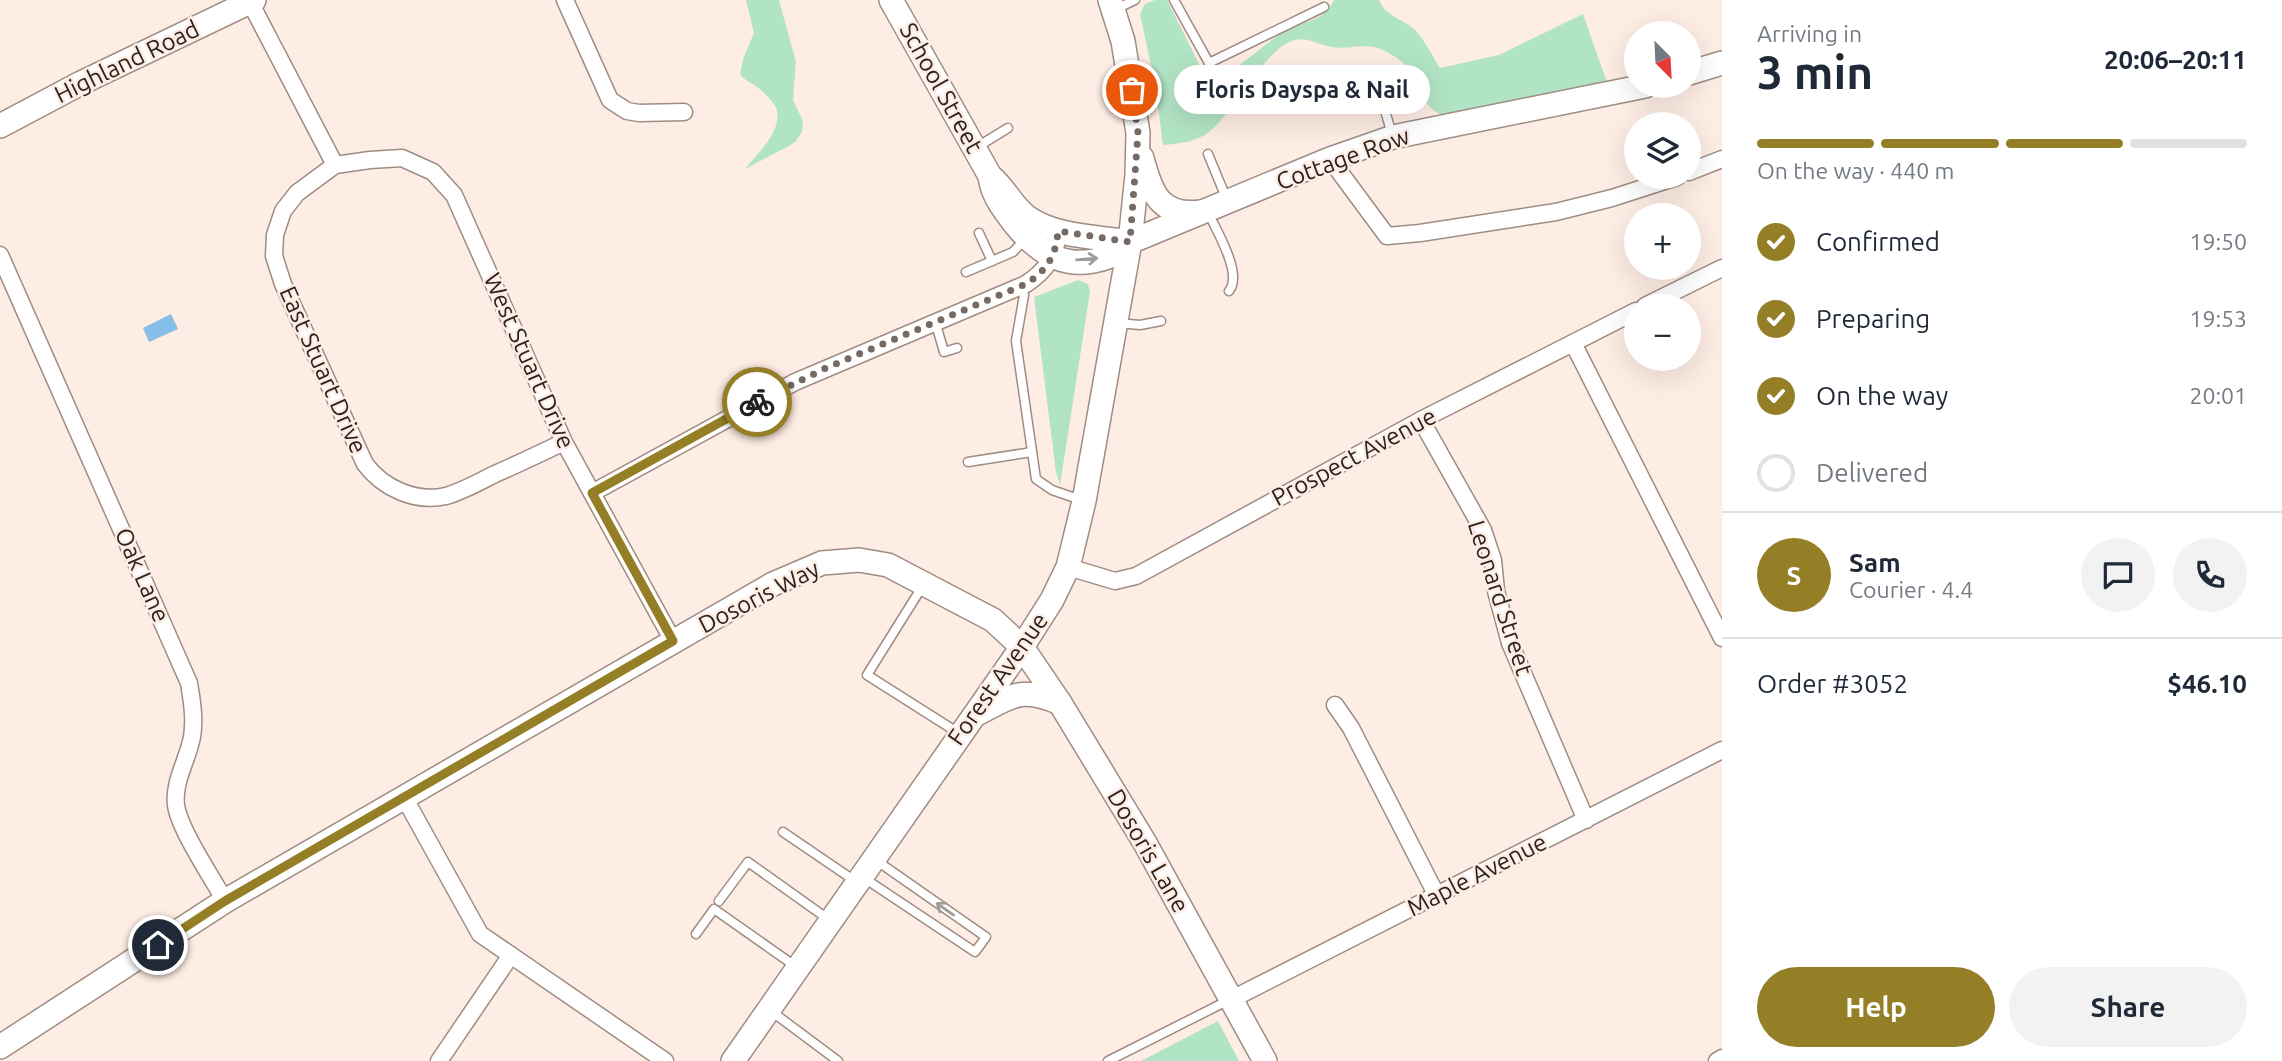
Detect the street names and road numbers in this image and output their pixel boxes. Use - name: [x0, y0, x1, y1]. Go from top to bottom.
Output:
- street label: Highland Road: [50, 15, 203, 108]
- street label: School Street: [895, 18, 989, 158]
- street label: Cottage Row: [1272, 122, 1414, 195]
- street label: West Stuart Drive: [479, 269, 580, 453]
- street label: East Stuart Drive: [275, 282, 372, 457]
- street label: Prospect Avenue: [1267, 402, 1441, 511]
- street label: Leonard Street: [1463, 517, 1538, 679]
- street label: Oak Lane: [110, 524, 175, 626]
- street label: Dosoris Way: [694, 554, 824, 639]
- street label: Forest Avenue: [942, 607, 1053, 750]
- street label: Dosoris Lane: [1102, 784, 1195, 917]
- street label: Maple Avenue: [1402, 828, 1551, 921]

